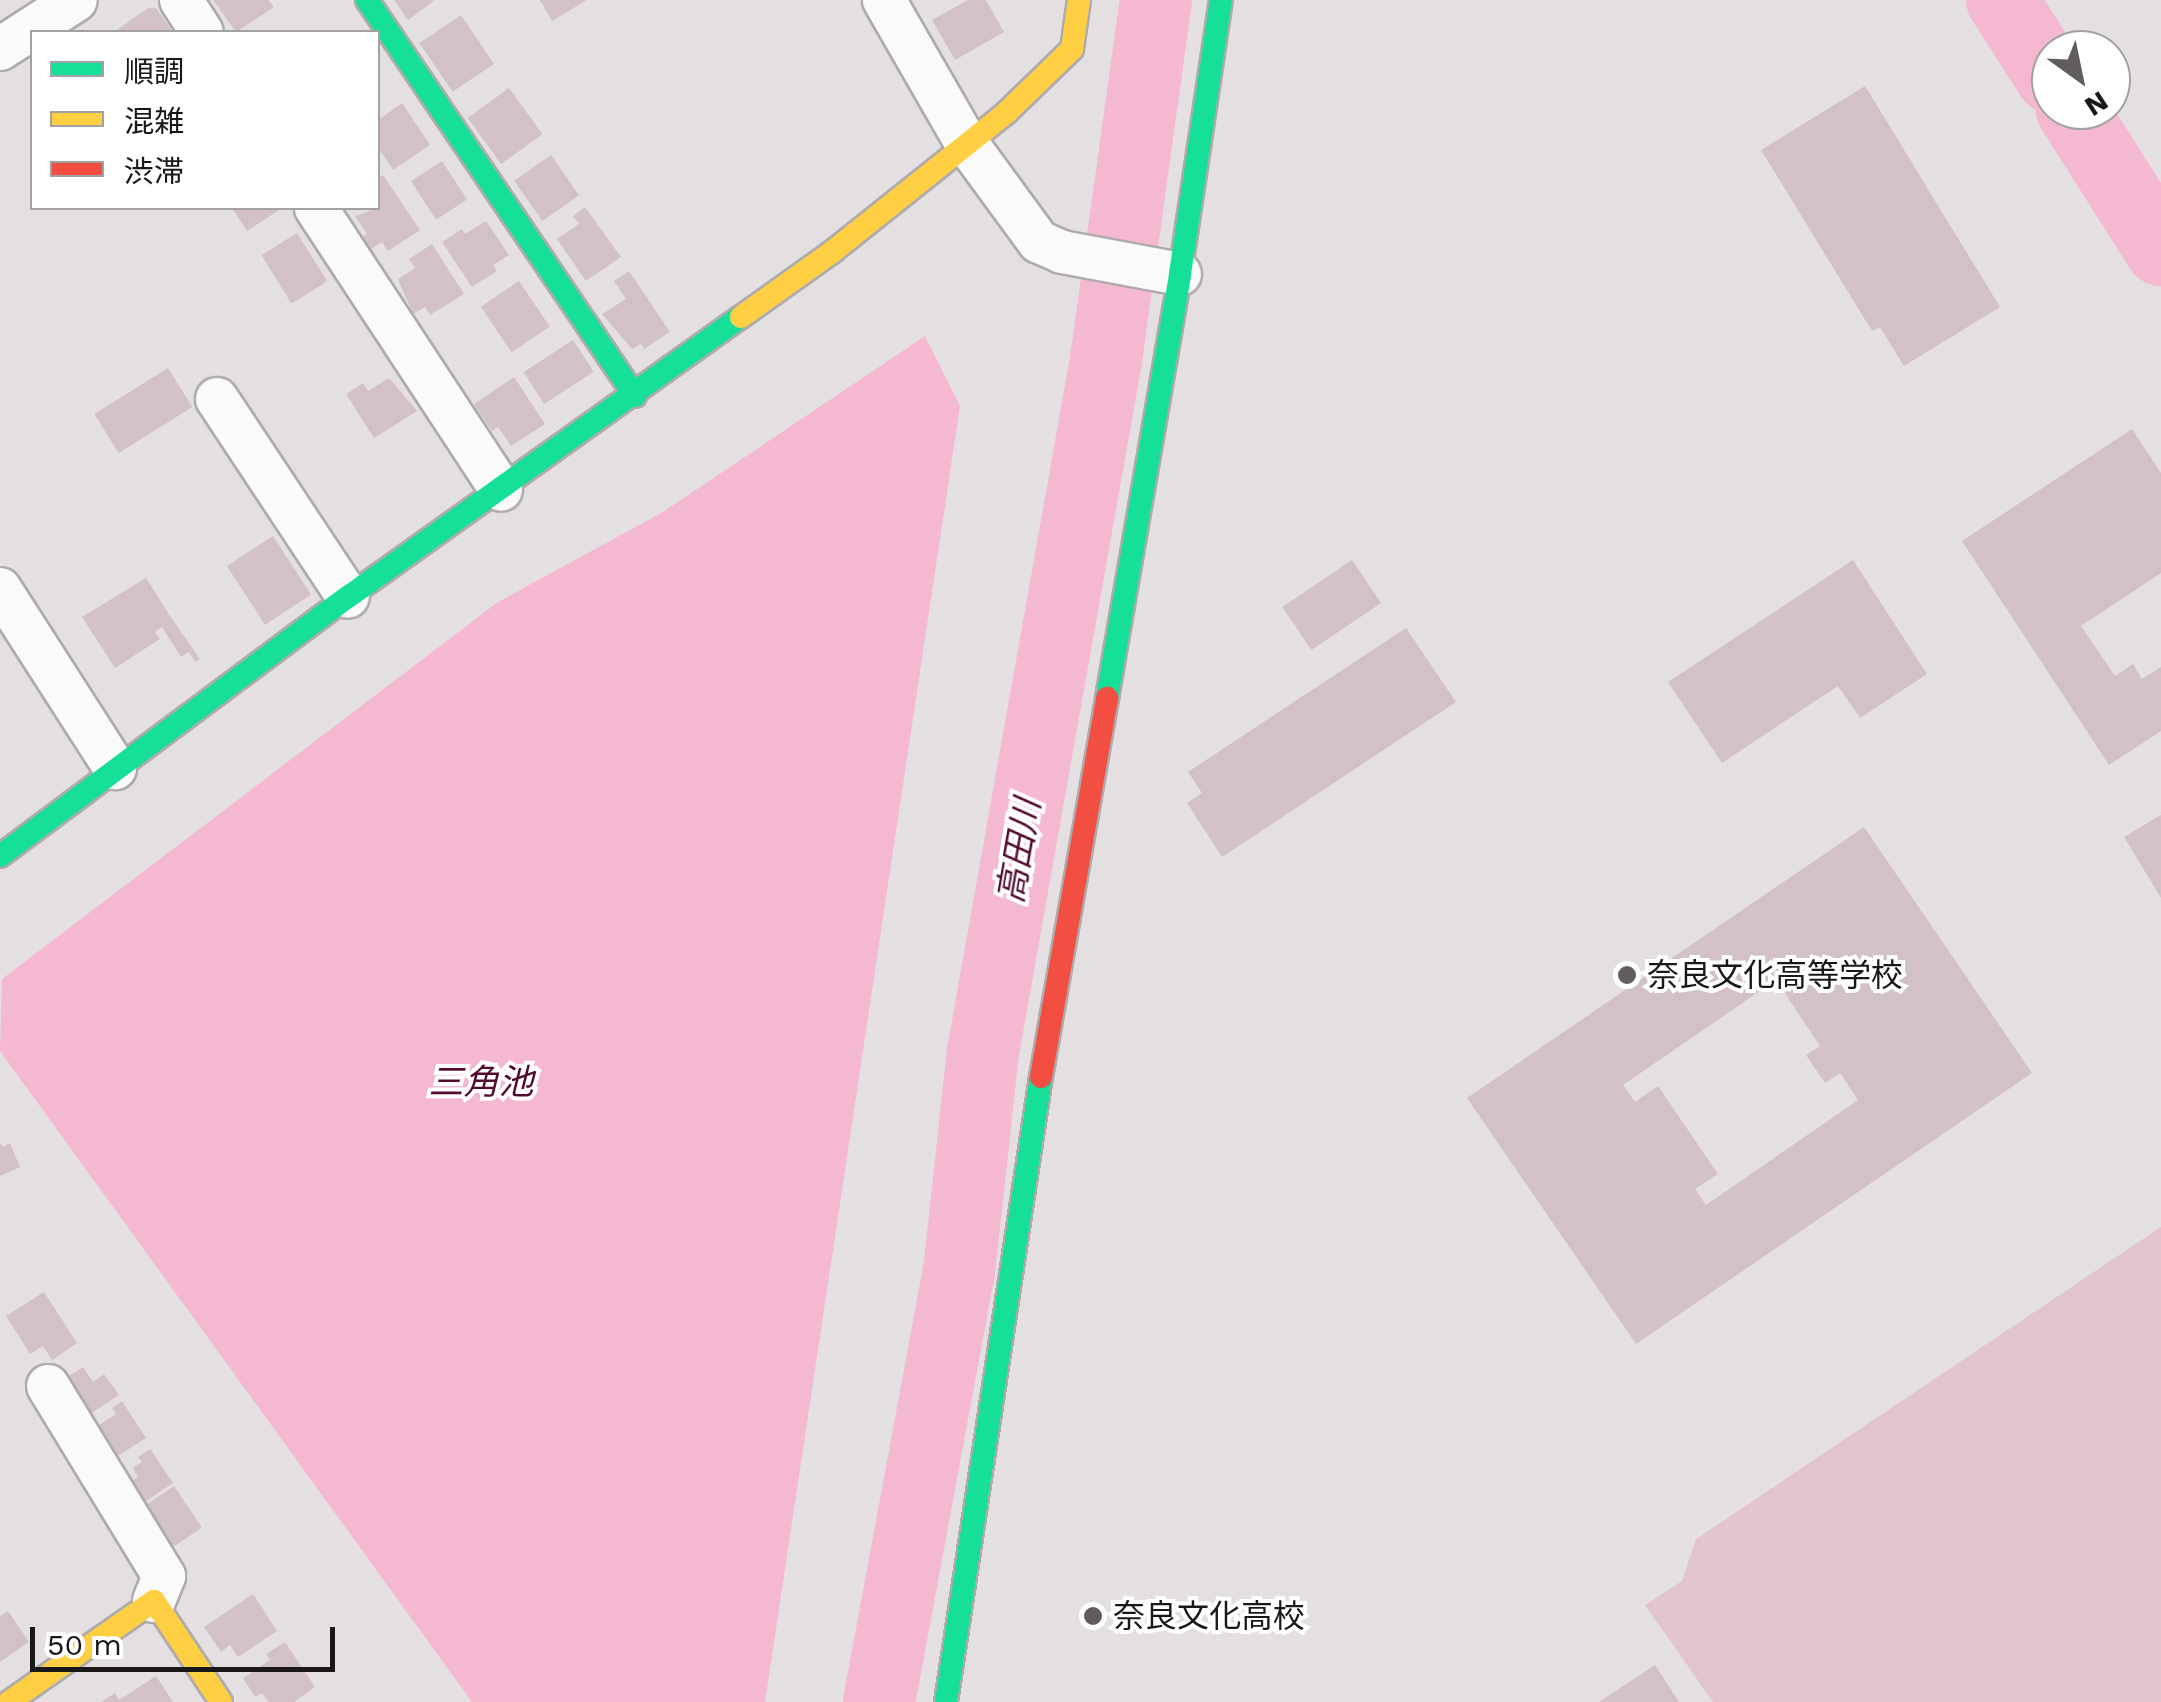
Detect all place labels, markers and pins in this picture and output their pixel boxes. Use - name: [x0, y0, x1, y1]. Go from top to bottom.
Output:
- place label: 奈良文化高等学校: [1647, 956, 1903, 994]
- marker: 奈良文化高等学校: [1616, 964, 1638, 986]
- place label: 奈良文化高校: [1113, 1597, 1305, 1635]
- marker: 奈良文化高校: [1082, 1605, 1104, 1627]

